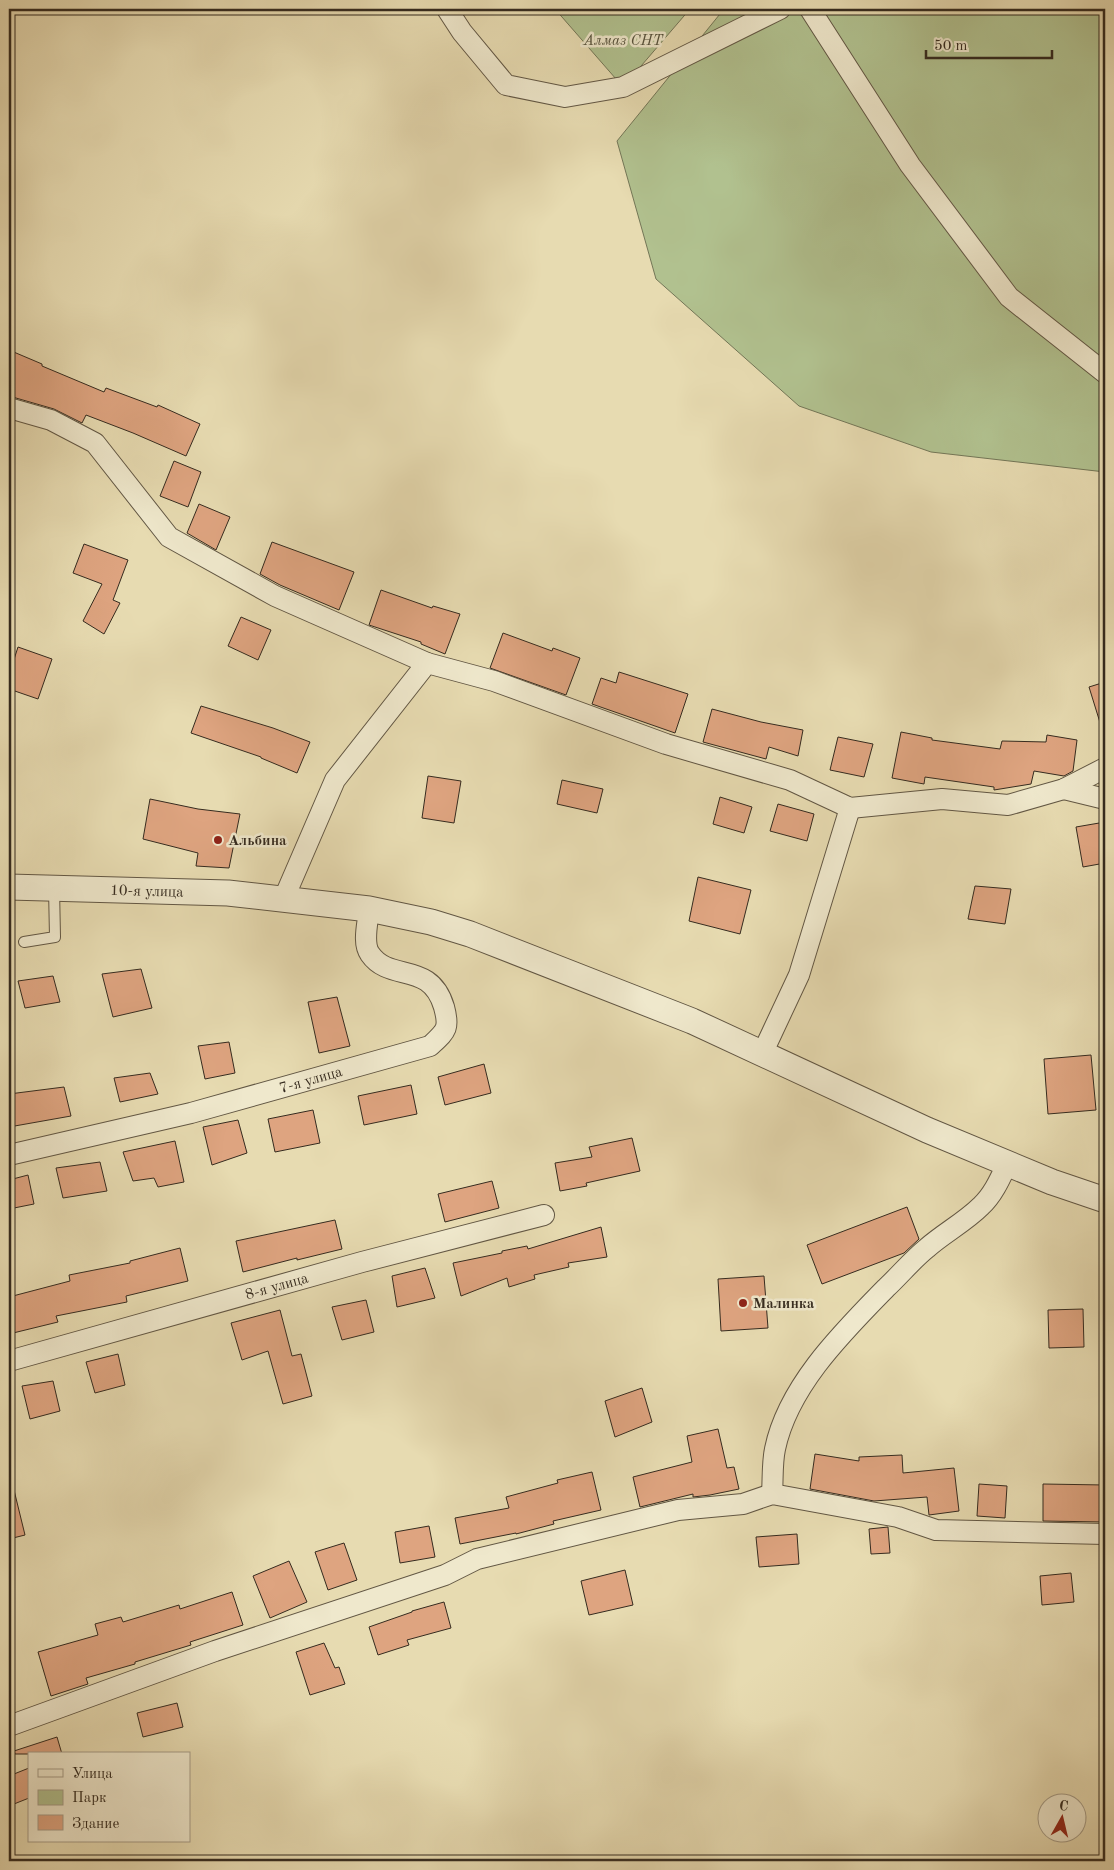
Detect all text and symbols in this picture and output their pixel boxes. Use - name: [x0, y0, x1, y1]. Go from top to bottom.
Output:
- scale bar: [926, 28, 1053, 60]
- park label: Алмаз СНТ: [582, 34, 664, 49]
- text: 50 m: [934, 39, 968, 54]
- marker: Альбина: [212, 834, 224, 846]
- place label: Альбина: [228, 834, 287, 849]
- street label: 10-я улица: [110, 884, 184, 901]
- street label: 7-я улица: [278, 1065, 345, 1097]
- street label: 8-я улица: [244, 1271, 311, 1303]
- marker: Малинка: [737, 1297, 749, 1309]
- place label: Малинка: [753, 1297, 815, 1312]
- legend: [28, 1752, 190, 1842]
- text: Улица: [72, 1767, 113, 1782]
- text: Парк: [72, 1791, 107, 1806]
- north arrow: [1036, 1792, 1086, 1842]
- text: С: [1058, 1799, 1069, 1814]
- text: Здание: [72, 1817, 119, 1832]

